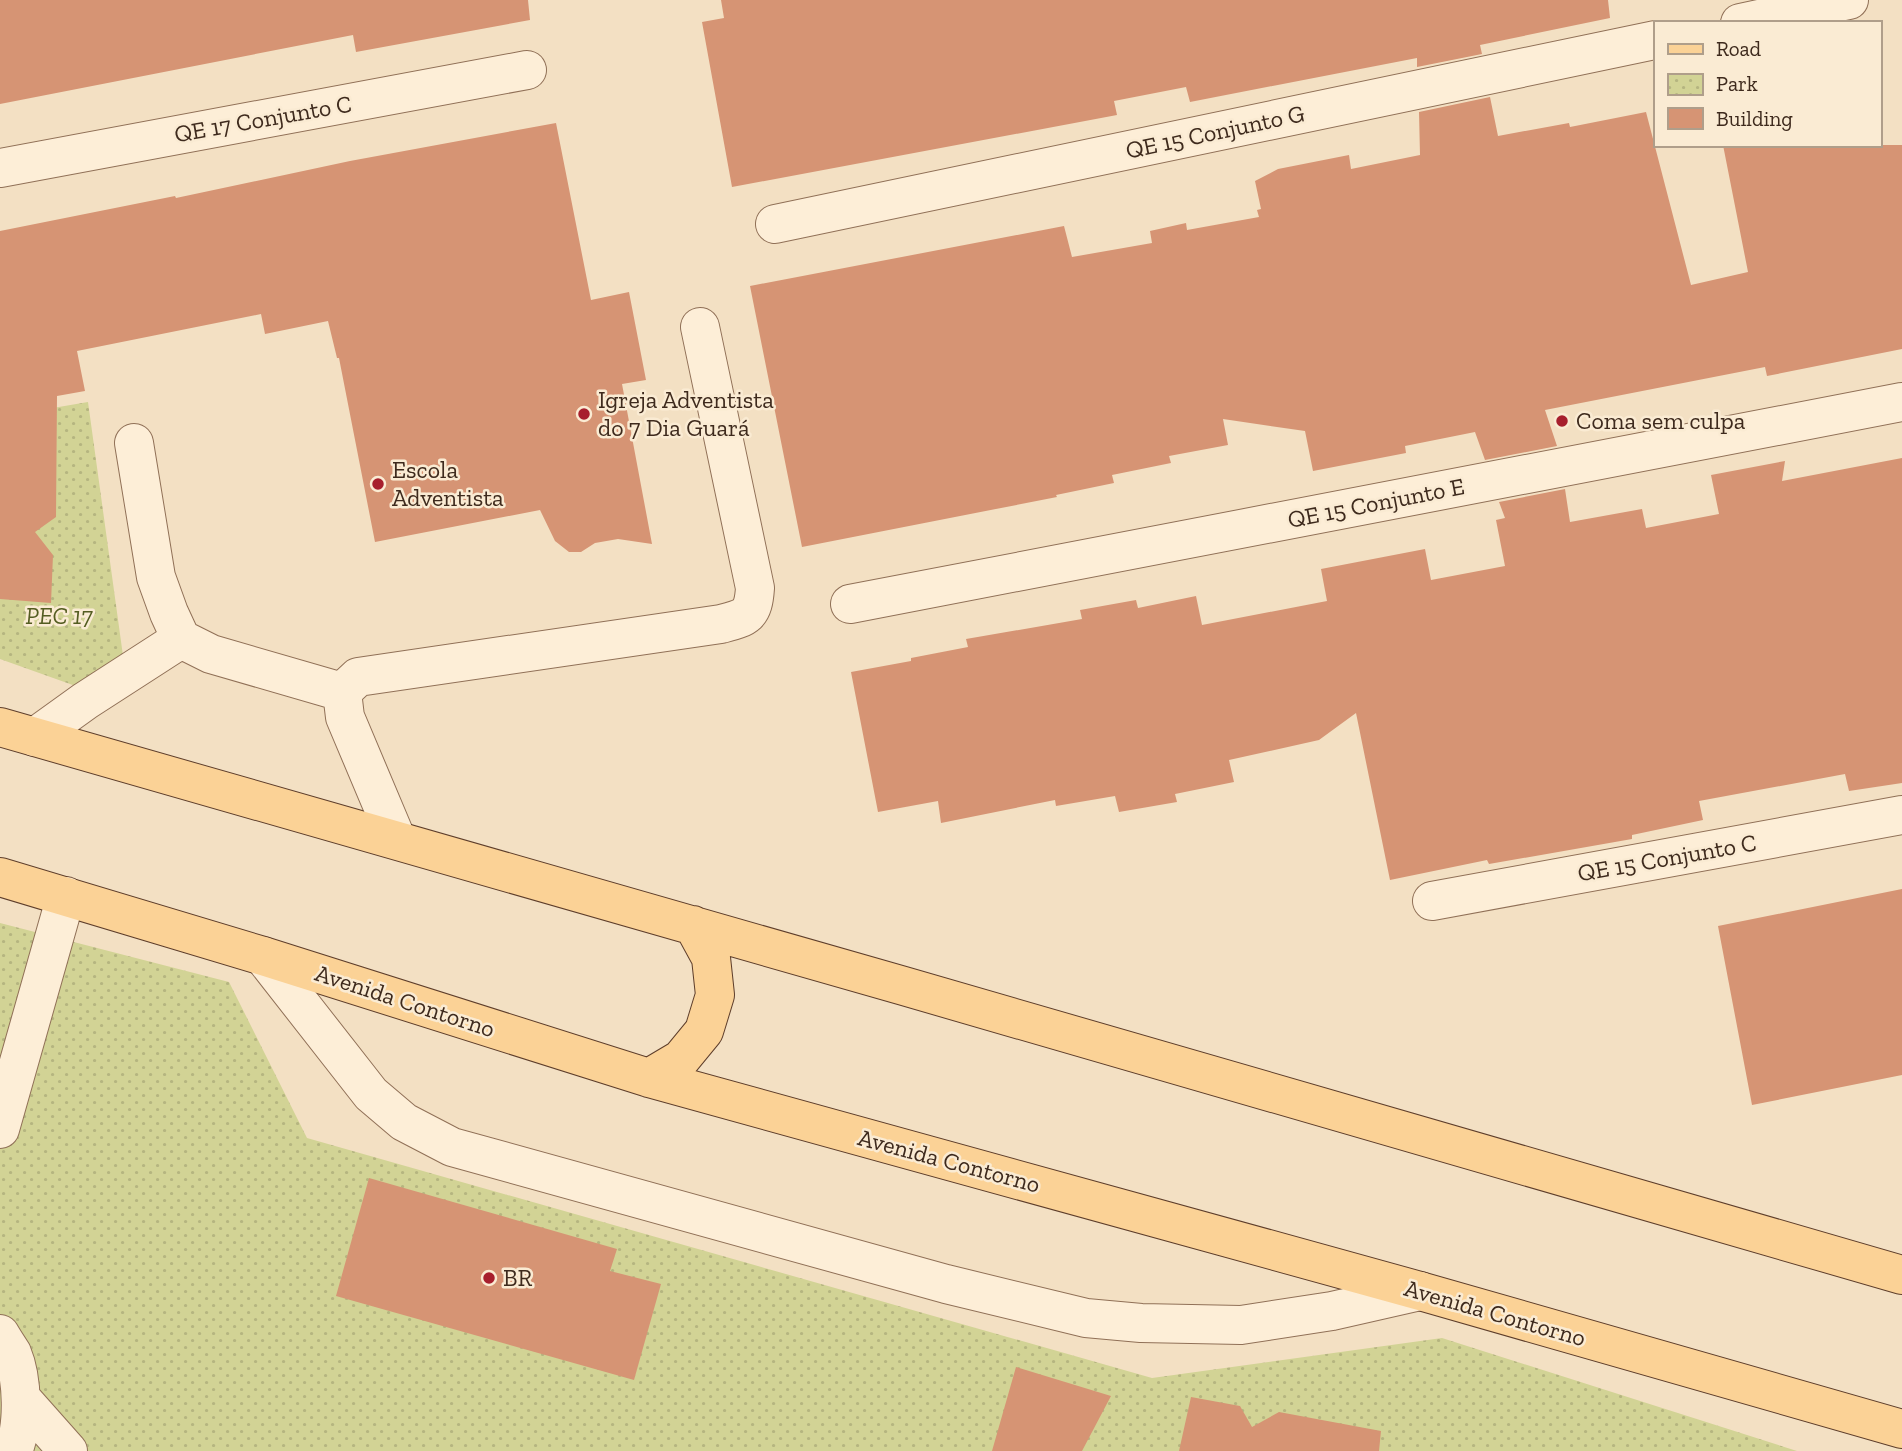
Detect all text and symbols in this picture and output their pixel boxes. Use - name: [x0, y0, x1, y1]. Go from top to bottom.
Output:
- legend: [1654, 21, 1881, 147]
- text: Road: [1716, 36, 1762, 61]
- text: Park: [1716, 71, 1758, 96]
- street label: QE 17 Conjunto C: [172, 89, 354, 148]
- street label: QE 15 Conjunto G: [1123, 98, 1307, 165]
- text: Building: [1716, 106, 1793, 131]
- place label: Igreja Adventista do 7 Dia Guará: [598, 385, 774, 442]
- marker: Igreja Adventista do 7 Dia Guará: [576, 406, 592, 422]
- place label: Coma sem culpa: [1576, 406, 1746, 435]
- marker: Coma sem culpa: [1554, 413, 1570, 429]
- place label: Escola Adventista: [392, 455, 504, 512]
- street label: QE 15 Conjunto E: [1285, 471, 1467, 534]
- marker: Escola Adventista: [370, 476, 386, 492]
- park label: PEC 17: [25, 601, 93, 630]
- street label: QE 15 Conjunto C: [1575, 828, 1759, 887]
- street label: Avenida Contorno: [312, 958, 499, 1043]
- street label: Avenida Contorno: [855, 1122, 1043, 1199]
- place label: BR: [503, 1263, 532, 1292]
- marker: BR: [481, 1270, 497, 1286]
- street label: Avenida Contorno: [1401, 1273, 1589, 1352]

